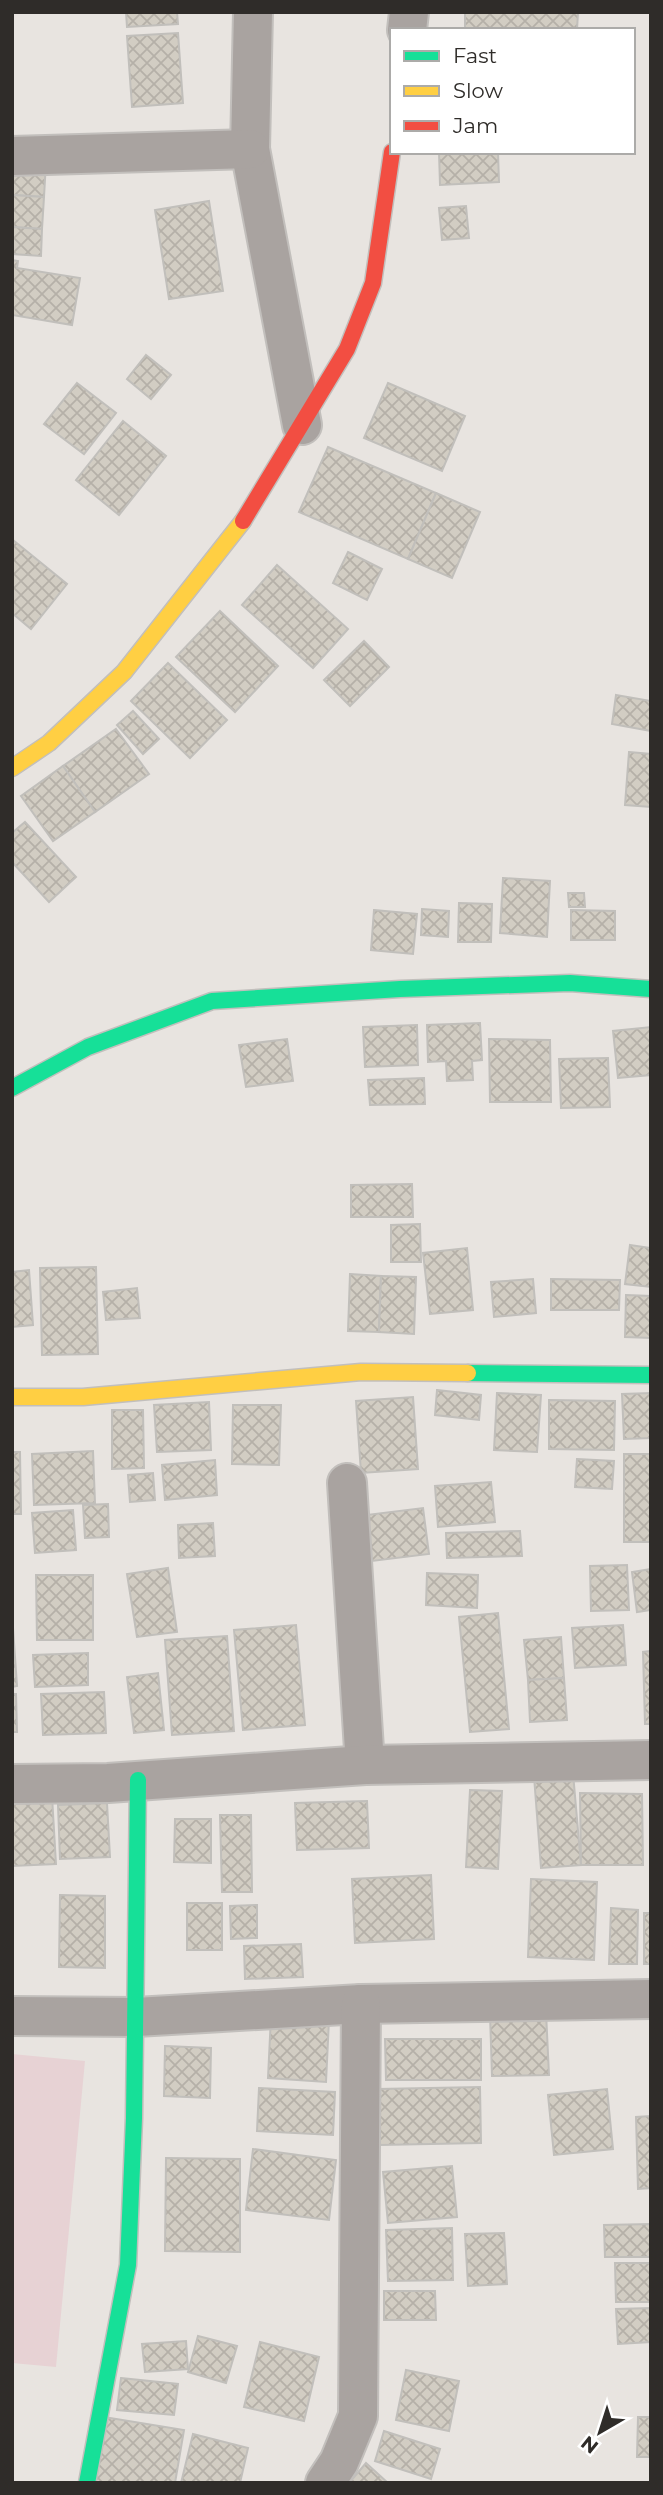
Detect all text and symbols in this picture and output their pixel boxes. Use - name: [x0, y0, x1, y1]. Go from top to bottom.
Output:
- legend: [390, 28, 635, 154]
- text: Fast: [453, 43, 497, 68]
- text: Slow: [453, 78, 503, 103]
- text: Jam: [452, 113, 498, 138]
- north arrow: [565, 2397, 635, 2467]
- text: N: [576, 2431, 603, 2459]

